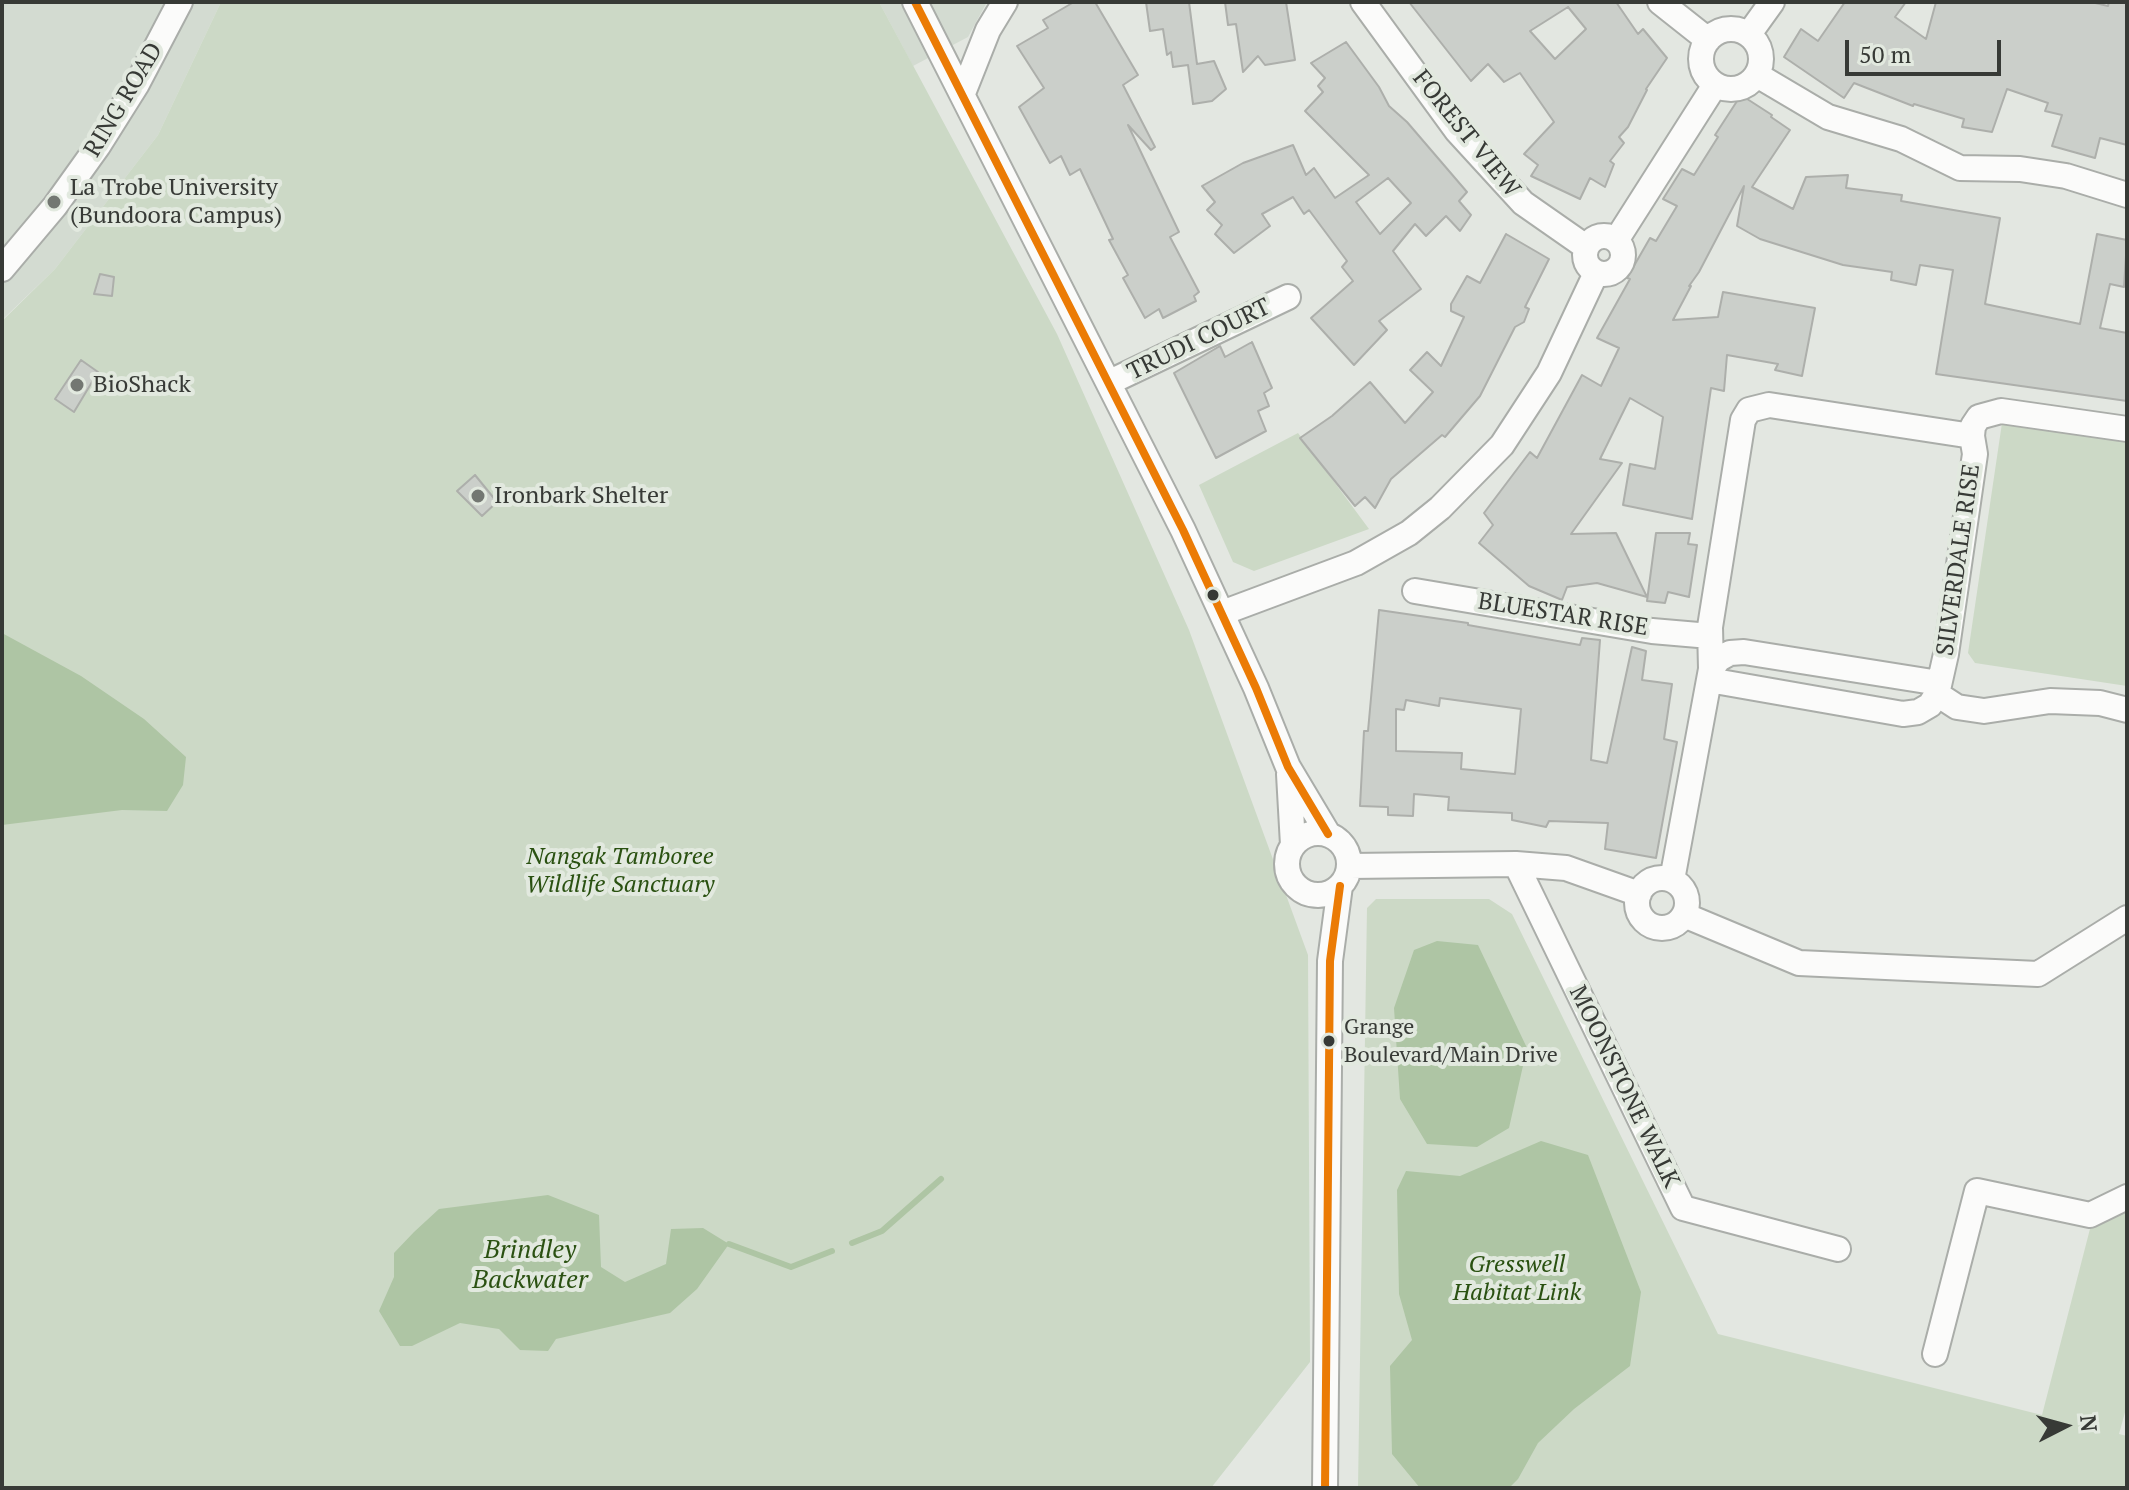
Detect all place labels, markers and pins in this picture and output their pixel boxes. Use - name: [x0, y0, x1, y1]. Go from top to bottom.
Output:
- place label: La Trobe University (Bundoora Campus): [70, 174, 282, 230]
- marker: La Trobe University (Bundoora Campus): [45, 193, 63, 211]
- place label: BioShack: [93, 371, 191, 399]
- marker: BioShack: [68, 376, 86, 394]
- place label: Ironbark Shelter: [494, 482, 668, 510]
- marker: Ironbark Shelter: [469, 487, 487, 505]
- unlabelled marker: [1205, 587, 1221, 603]
- place label: Grange Boulevard/Main Drive: [1344, 1015, 1558, 1066]
- marker: Grange Boulevard/Main Drive: [1321, 1033, 1337, 1049]

